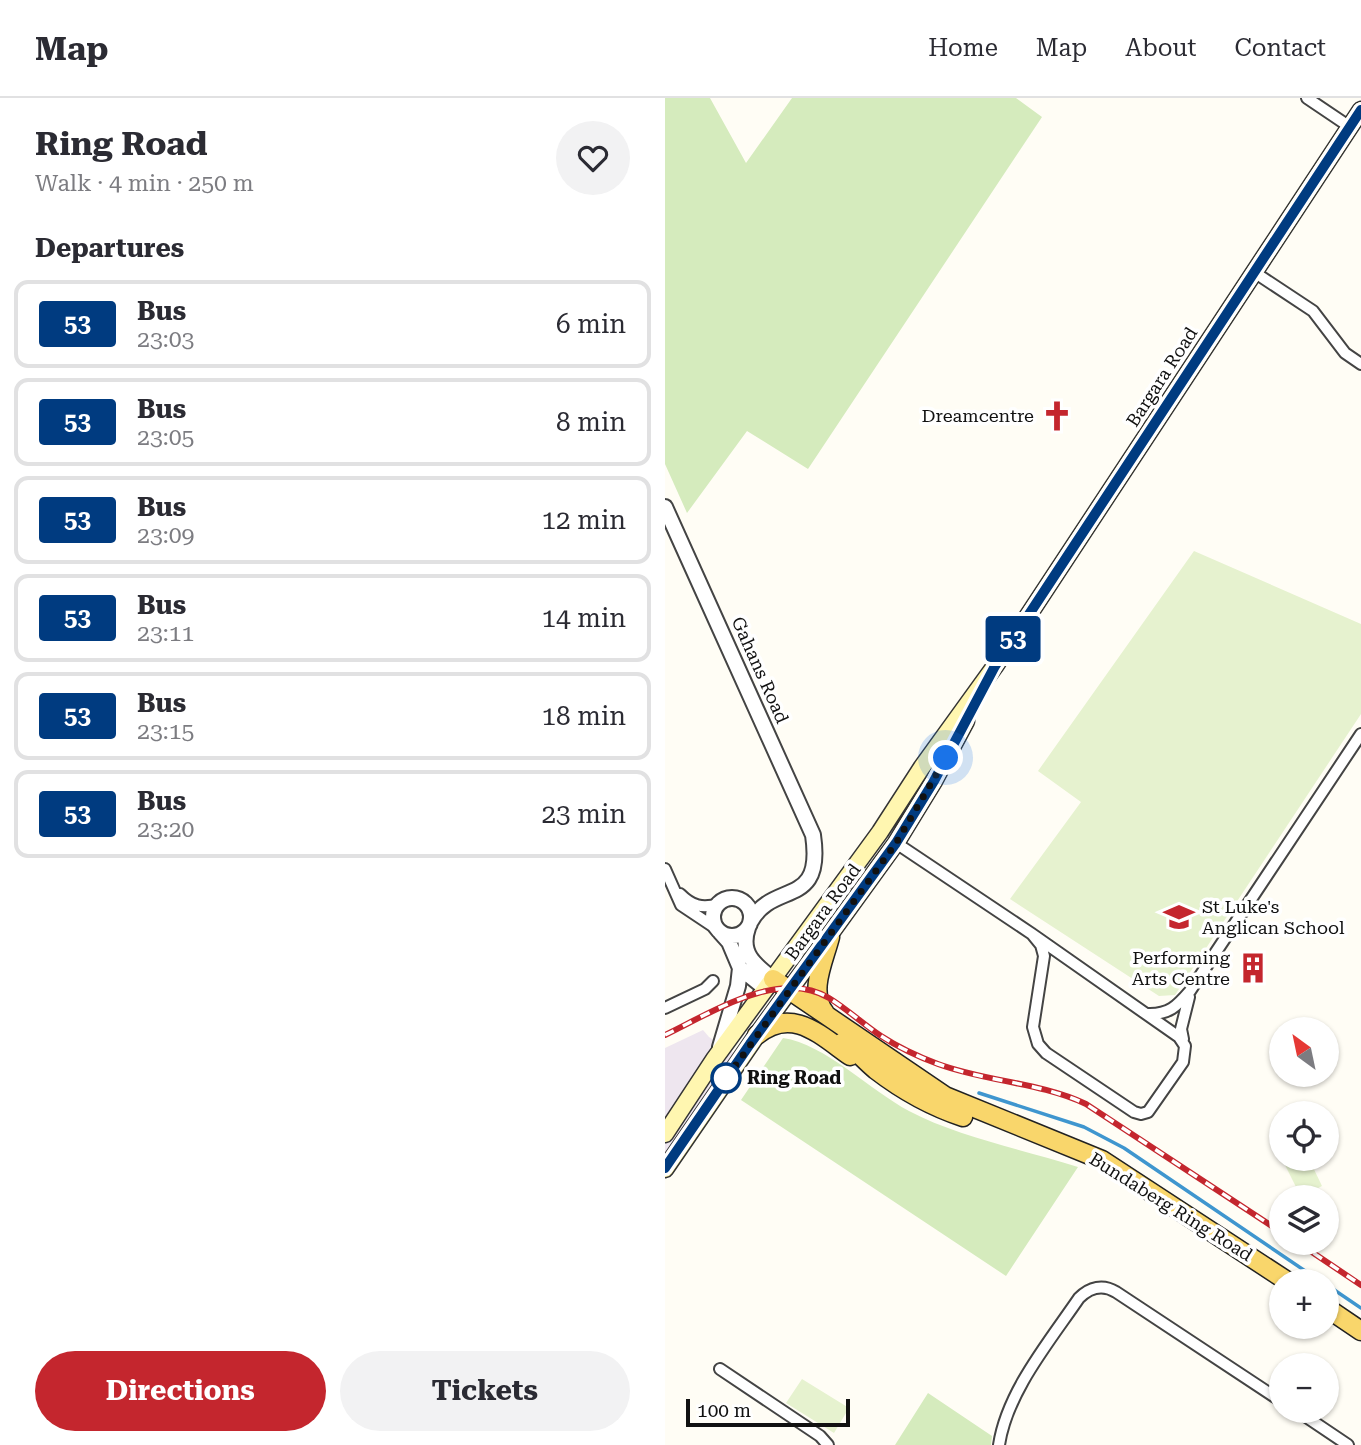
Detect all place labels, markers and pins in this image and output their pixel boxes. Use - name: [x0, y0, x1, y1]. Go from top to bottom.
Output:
- church icon: Dreamcentre: [1040, 399, 1074, 433]
- place label: Dreamcentre: [922, 405, 1034, 426]
- place label: St Luke's Anglican School: [1202, 896, 1345, 938]
- school or university icon: St Luke's Anglican School: [1162, 900, 1196, 934]
- place label: Performing Arts Centre: [1132, 947, 1231, 989]
- building icon: Performing Arts Centre: [1236, 951, 1270, 985]
- marker: Ring Road: [711, 1063, 741, 1093]
- place label: Ring Road: [747, 1067, 841, 1088]

